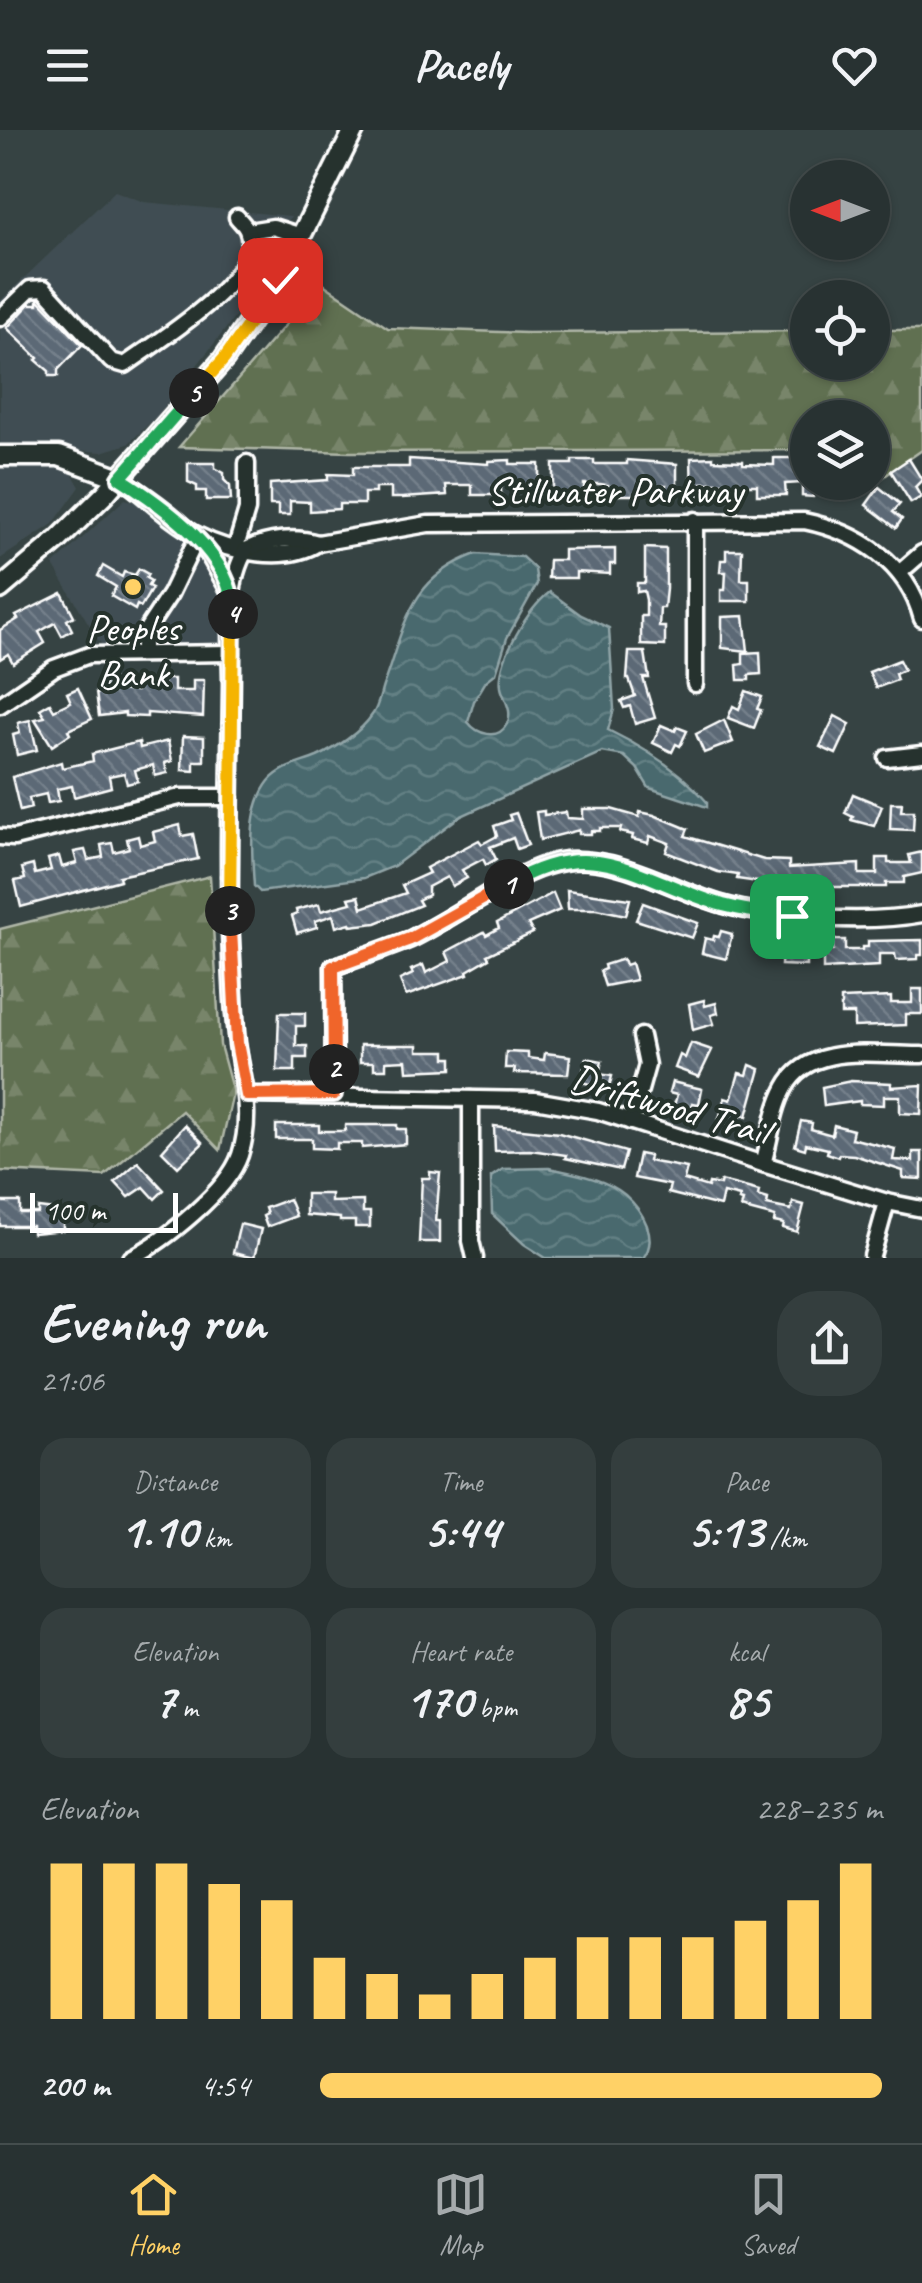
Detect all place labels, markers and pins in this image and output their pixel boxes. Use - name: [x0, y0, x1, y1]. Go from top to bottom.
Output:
- pin: [238, 238, 323, 323]
- pin: 5: [169, 368, 219, 418]
- marker: Peoples Bank: [122, 576, 144, 598]
- pin: 4: [208, 589, 258, 639]
- place label: Peoples Bank: [86, 603, 183, 699]
- pin: 1: [484, 859, 534, 909]
- pin: [750, 874, 835, 959]
- pin: 3: [205, 886, 255, 936]
- pin: 2: [309, 1044, 359, 1094]

